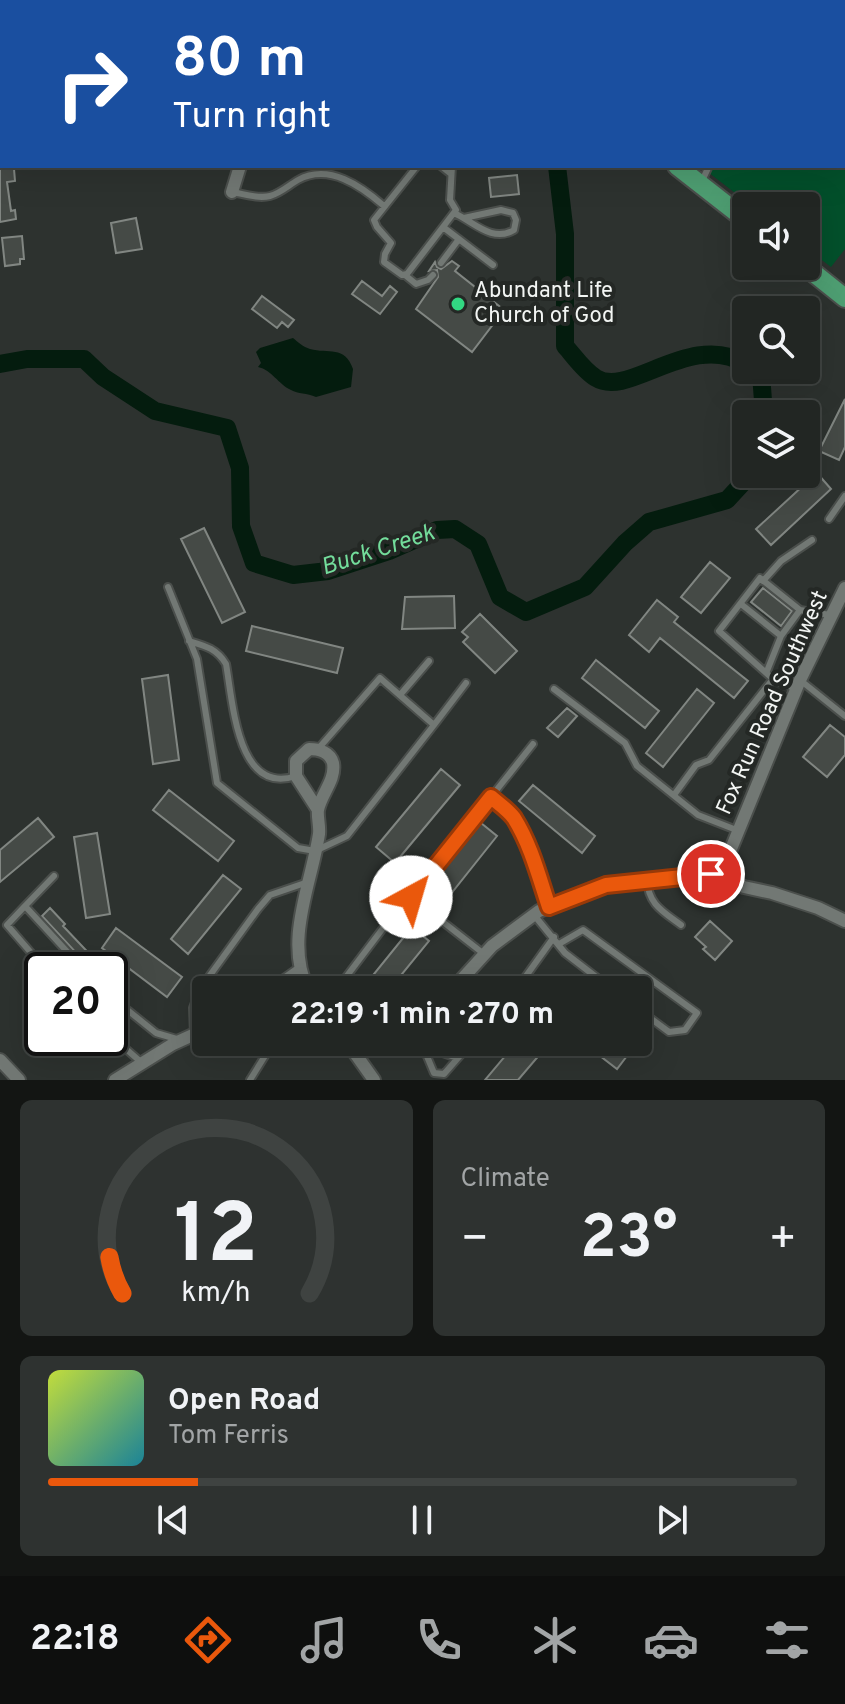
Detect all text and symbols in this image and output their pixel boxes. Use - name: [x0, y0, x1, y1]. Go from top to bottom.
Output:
- text: 80 m: [172, 26, 306, 96]
- icon: right: [40, 32, 144, 136]
- text: Turn right: [172, 95, 331, 141]
- map controls: [732, 192, 820, 488]
- button: sound: [732, 192, 820, 280]
- place label: Abundant Life Church of God: [474, 278, 614, 330]
- marker: Abundant Life Church of God: [449, 295, 467, 313]
- button: search: [732, 296, 820, 384]
- button: layers: [732, 400, 820, 488]
- water label: Buck Creek: [317, 518, 439, 583]
- street label: Fox Run Road Southwest: [711, 587, 835, 819]
- pin: [677, 840, 745, 908]
- icon: arrive: [689, 852, 733, 896]
- position arrow: [369, 855, 453, 939]
- speed limit sign: 20: [24, 952, 128, 1056]
- text: 22:19 · 1 min · 270 m: [290, 997, 554, 1034]
- text: Climate: [461, 1163, 550, 1196]
- text: 12: [174, 1187, 258, 1292]
- text: 23°: [580, 1203, 678, 1279]
- text: −: [461, 1213, 489, 1269]
- text: +: [769, 1213, 797, 1269]
- text: km/h: [182, 1276, 251, 1312]
- text: Open Road: [168, 1383, 320, 1420]
- text: Tom Ferris: [168, 1420, 289, 1453]
- icon: previous: [151, 1498, 195, 1542]
- icon: pause: [400, 1498, 444, 1542]
- icon: next: [650, 1498, 694, 1542]
- icon: directions: [180, 1612, 236, 1668]
- icon: music: [296, 1612, 352, 1668]
- icon: phone: [411, 1612, 467, 1668]
- icon: climate: [527, 1612, 583, 1668]
- icon: car: [643, 1612, 699, 1668]
- icon: filters: [759, 1612, 815, 1668]
- text: 22:18: [30, 1617, 120, 1663]

